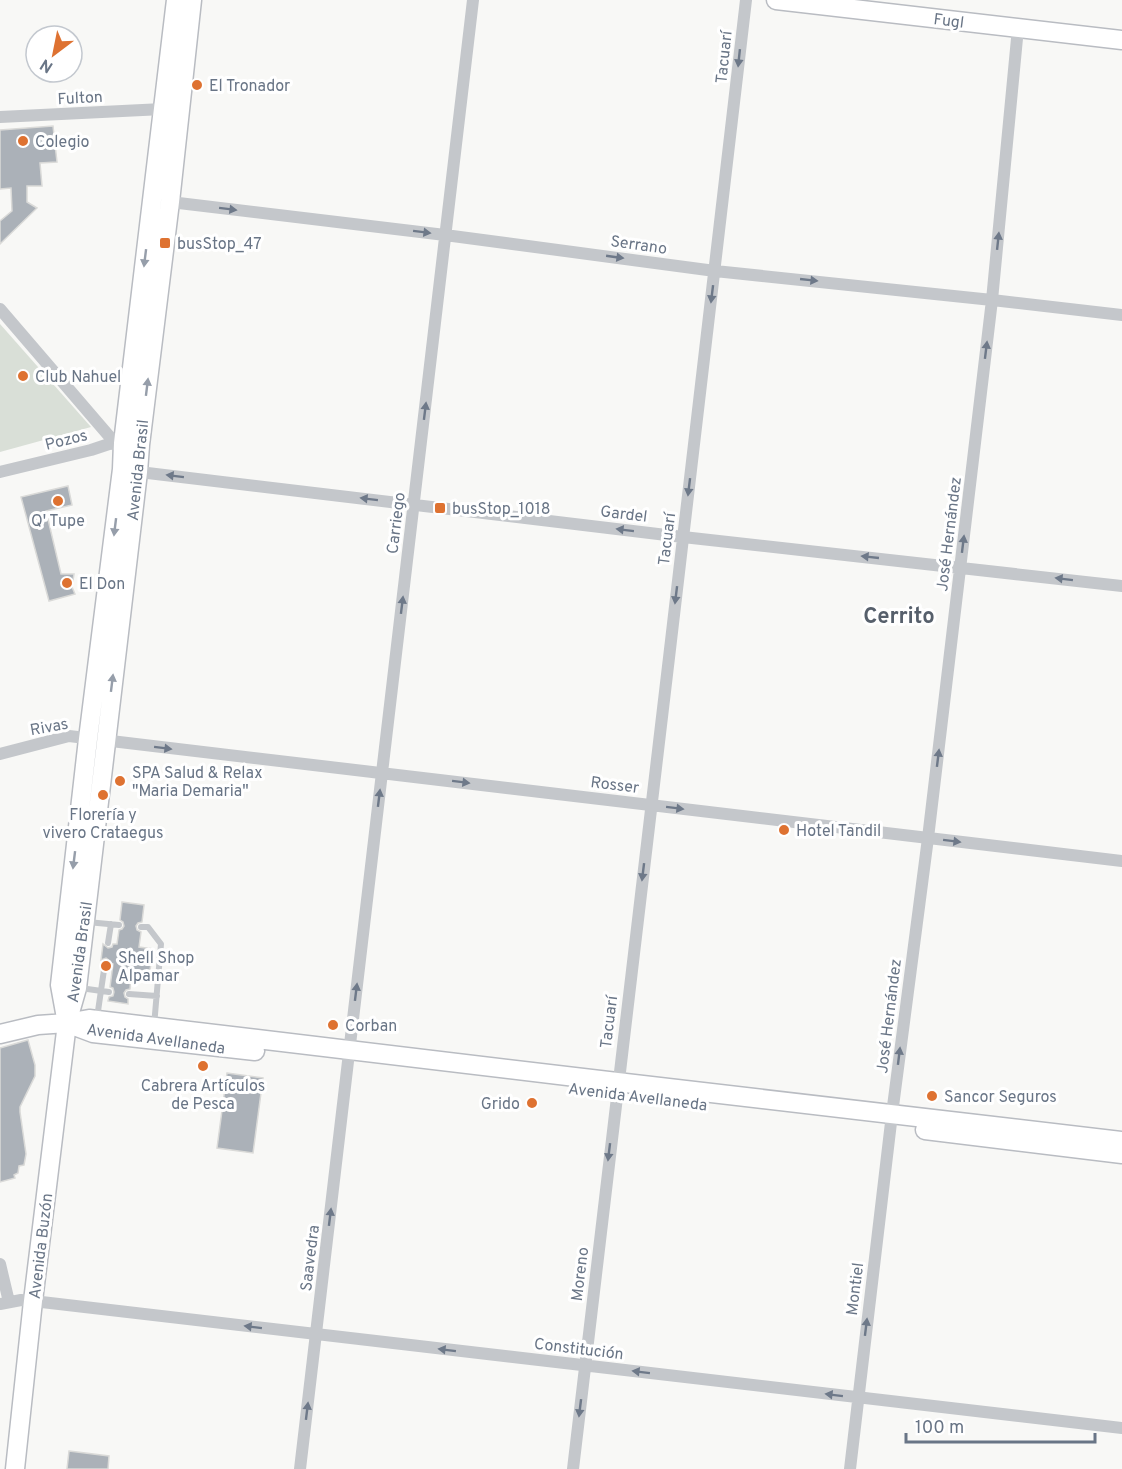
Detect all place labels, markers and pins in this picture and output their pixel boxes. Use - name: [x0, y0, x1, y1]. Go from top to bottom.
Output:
- place label: El Tronador: [209, 77, 290, 97]
- marker: El Tronador: [190, 78, 204, 92]
- place label: Colegio: [35, 133, 90, 153]
- marker: Colegio: [16, 134, 30, 148]
- place label: busStop_47: [177, 235, 262, 255]
- marker: busStop_47: [158, 236, 172, 250]
- place label: Club Nahuel: [35, 368, 121, 388]
- marker: Club Nahuel: [16, 369, 30, 383]
- marker: Q' Tupe: [51, 494, 65, 508]
- place label: busStop_1018: [452, 500, 551, 520]
- marker: busStop_1018: [433, 501, 447, 515]
- place label: Q' Tupe: [31, 512, 85, 532]
- place label: El Don: [79, 575, 125, 595]
- marker: El Don: [60, 576, 74, 590]
- place label: SPA Salud & Relax "Maria Demaria": [132, 764, 262, 802]
- marker: SPA Salud & Relax "Maria Demaria": [113, 774, 127, 788]
- marker: Florería y vivero Crataegus: [96, 788, 110, 802]
- place label: Florería y vivero Crataegus: [42, 806, 164, 844]
- place label: Hotel Tandil: [796, 822, 881, 842]
- marker: Hotel Tandil: [777, 823, 791, 837]
- place label: Shell Shop Alpamar: [118, 949, 194, 987]
- marker: Shell Shop Alpamar: [99, 959, 113, 973]
- place label: Corban: [345, 1017, 397, 1037]
- marker: Corban: [326, 1018, 340, 1032]
- marker: Cabrera Artículos de Pesca: [196, 1059, 210, 1073]
- place label: Cabrera Artículos de Pesca: [141, 1077, 265, 1115]
- place label: Sancor Seguros: [944, 1088, 1057, 1108]
- marker: Sancor Seguros: [925, 1089, 939, 1103]
- place label: Grido: [481, 1095, 520, 1115]
- marker: Grido: [525, 1096, 539, 1110]

